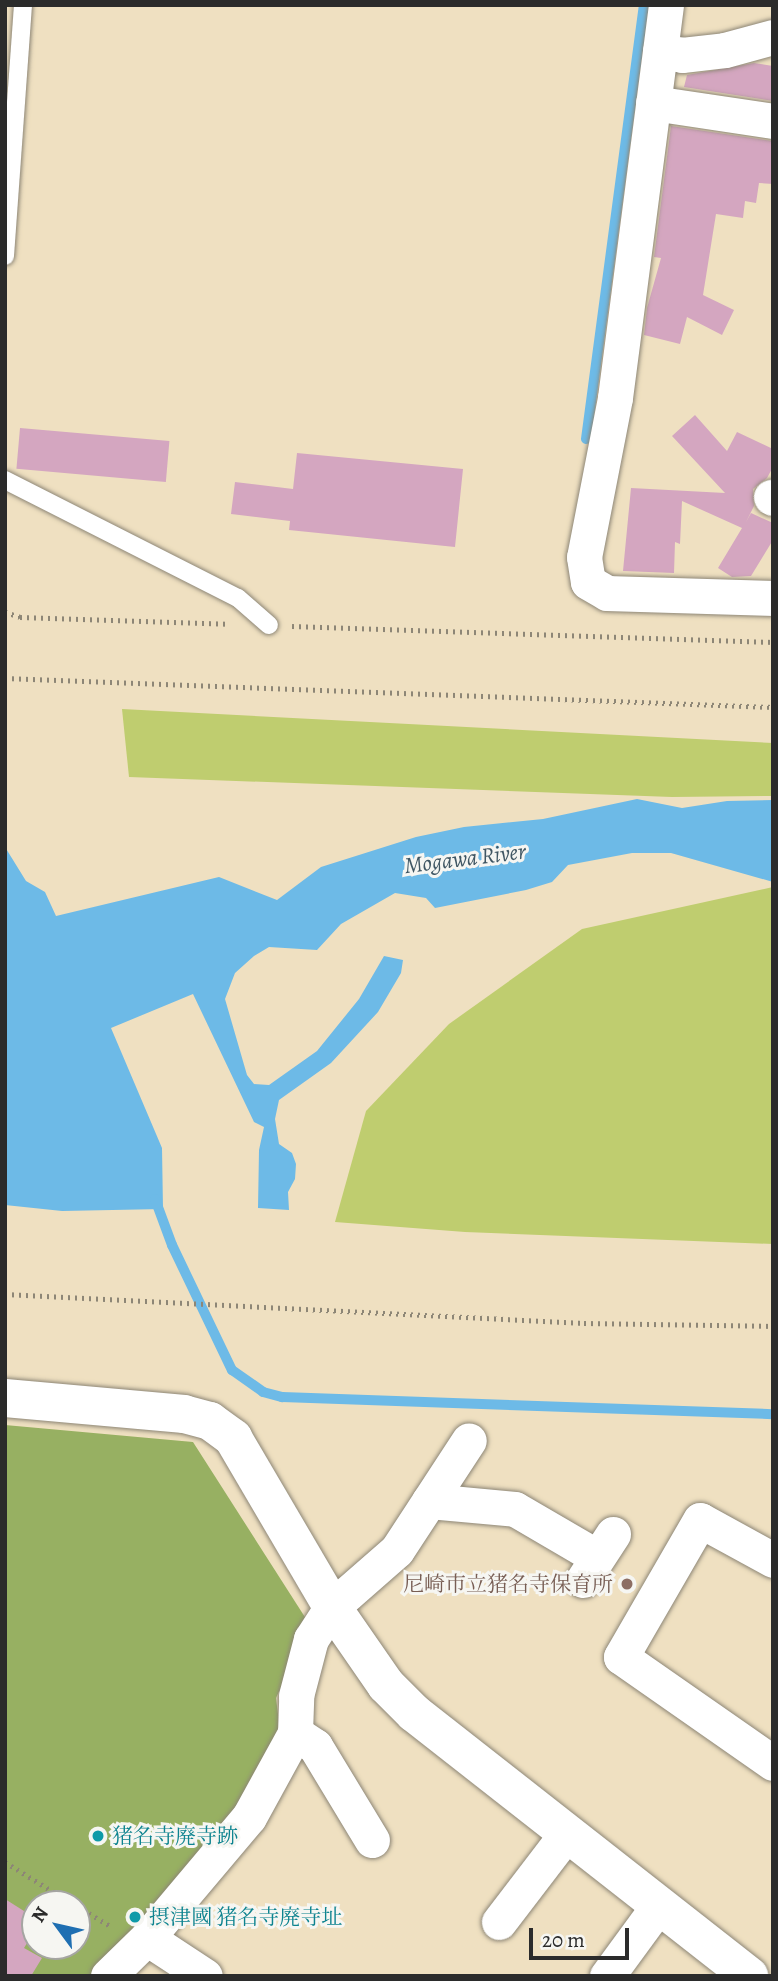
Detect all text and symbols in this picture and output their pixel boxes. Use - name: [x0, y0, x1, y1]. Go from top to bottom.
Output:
- water label: Mogawa River: [403, 838, 527, 880]
- place label: 尼崎市立猪名寺保育所: [403, 1571, 613, 1597]
- marker: 尼崎市立猪名寺保育所: [619, 1576, 635, 1592]
- place label: 猪名寺廃寺跡: [112, 1823, 238, 1849]
- marker: 猪名寺廃寺跡: [90, 1828, 106, 1844]
- north arrow: [21, 1890, 91, 1960]
- text: N: [25, 1902, 55, 1928]
- place label: 摂津國 猪名寺廃寺址: [149, 1904, 342, 1930]
- marker: 摂津國 猪名寺廃寺址: [127, 1909, 143, 1925]
- scale bar: [533, 1914, 633, 1958]
- text: 20 m: [542, 1926, 585, 1954]

